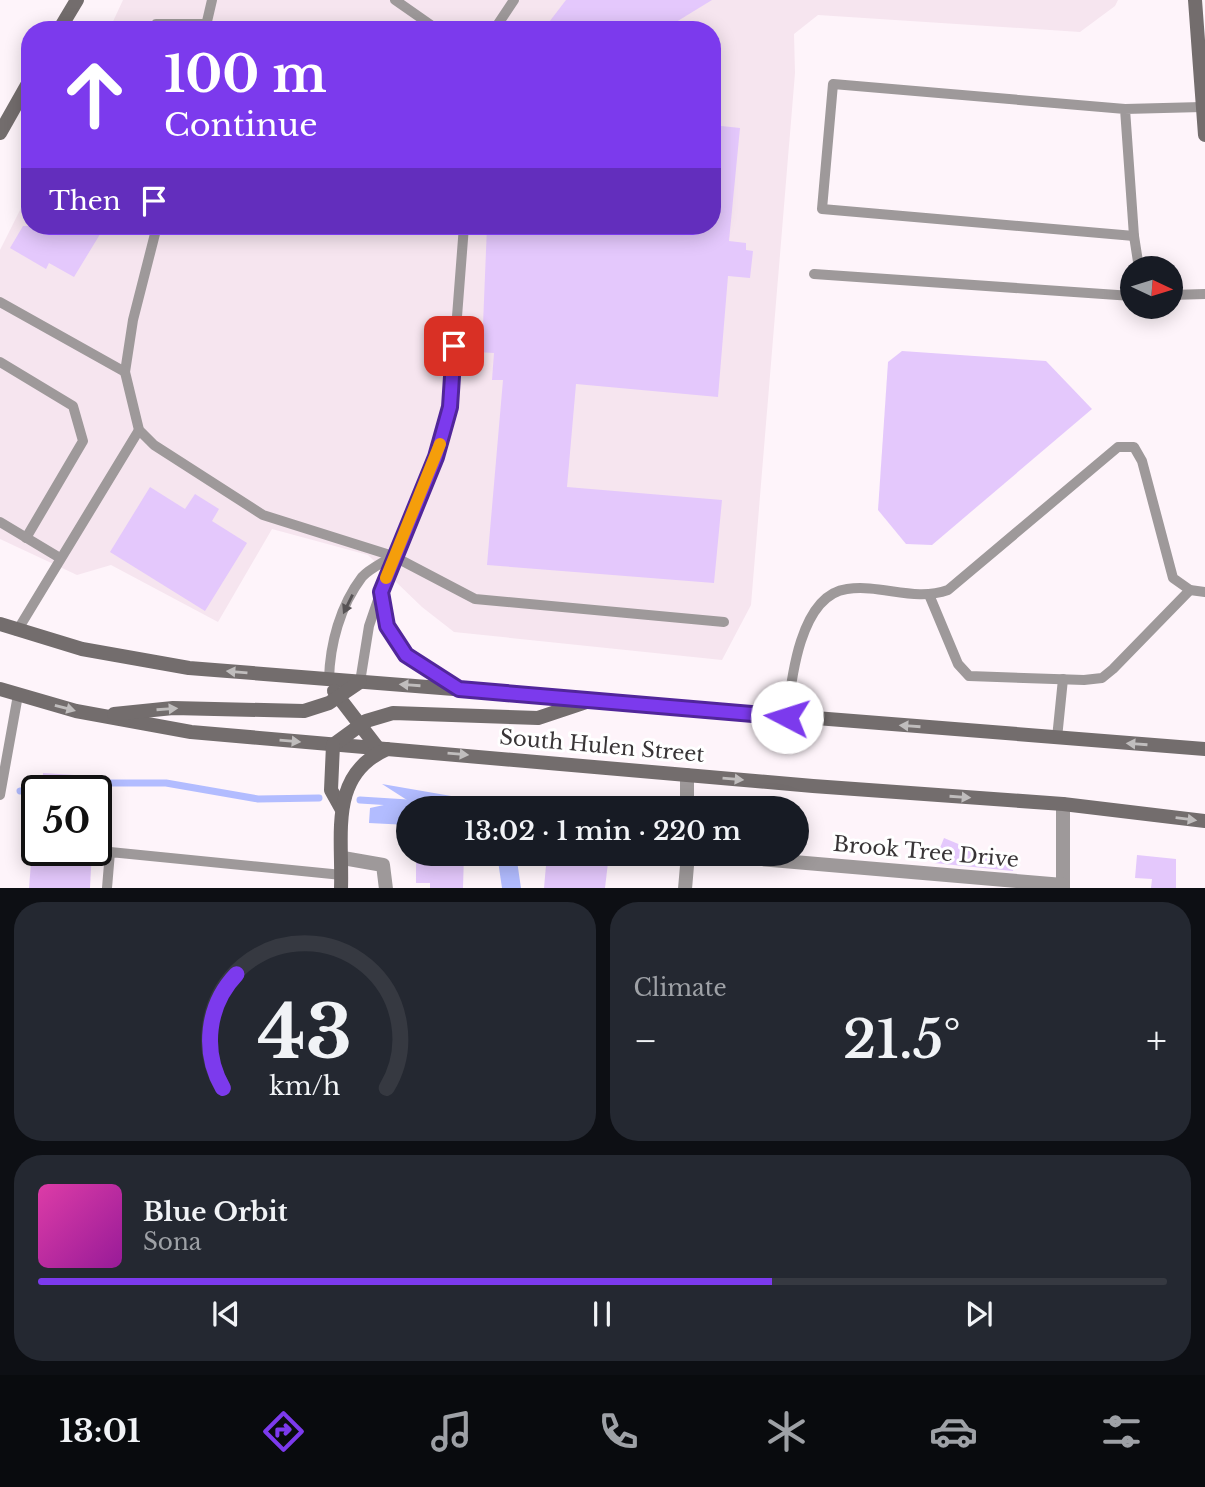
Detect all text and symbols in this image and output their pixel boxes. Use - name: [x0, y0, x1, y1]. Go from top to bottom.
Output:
- text: 100 m: [164, 44, 327, 105]
- icon: ahead: [49, 49, 140, 140]
- text: Continue: [164, 105, 317, 145]
- icon: arrive: [135, 182, 173, 220]
- text: Then: [49, 185, 121, 217]
- north arrow: [1120, 256, 1183, 318]
- map controls: [1120, 256, 1183, 319]
- pin: [424, 316, 484, 376]
- icon: arrive: [435, 327, 473, 365]
- one-way arrow: [342, 594, 354, 614]
- one-way arrow: [226, 666, 248, 677]
- one-way arrow: [399, 679, 421, 690]
- position arrow: [750, 680, 824, 754]
- one-way arrow: [55, 703, 77, 714]
- one-way arrow: [156, 703, 178, 714]
- one-way arrow: [899, 721, 921, 732]
- street label: South Hulen Street: [499, 724, 705, 768]
- one-way arrow: [279, 736, 301, 747]
- one-way arrow: [1126, 738, 1148, 749]
- one-way arrow: [447, 749, 469, 760]
- one-way arrow: [722, 774, 744, 785]
- speed limit sign: 50: [21, 775, 112, 866]
- one-way arrow: [949, 791, 971, 802]
- one-way arrow: [1175, 813, 1197, 824]
- text: 13:02 · 1 min · 220 m: [464, 815, 741, 847]
- street label: Brook Tree Drive: [832, 831, 1020, 873]
- text: Climate: [634, 974, 727, 1002]
- text: 43: [257, 987, 352, 1078]
- text: 21.5°: [843, 1008, 961, 1072]
- text: −: [634, 1017, 658, 1064]
- text: +: [1146, 1017, 1167, 1064]
- text: km/h: [269, 1070, 340, 1101]
- text: Blue Orbit: [143, 1196, 288, 1228]
- text: Sona: [143, 1228, 201, 1256]
- icon: previous: [207, 1295, 245, 1333]
- icon: pause: [583, 1295, 621, 1333]
- icon: next: [960, 1295, 998, 1333]
- icon: directions: [259, 1407, 308, 1456]
- icon: music: [427, 1407, 476, 1456]
- icon: phone: [594, 1407, 643, 1456]
- icon: climate: [762, 1407, 811, 1456]
- icon: car: [929, 1407, 978, 1456]
- icon: filters: [1097, 1407, 1146, 1456]
- text: 13:01: [59, 1411, 141, 1451]

